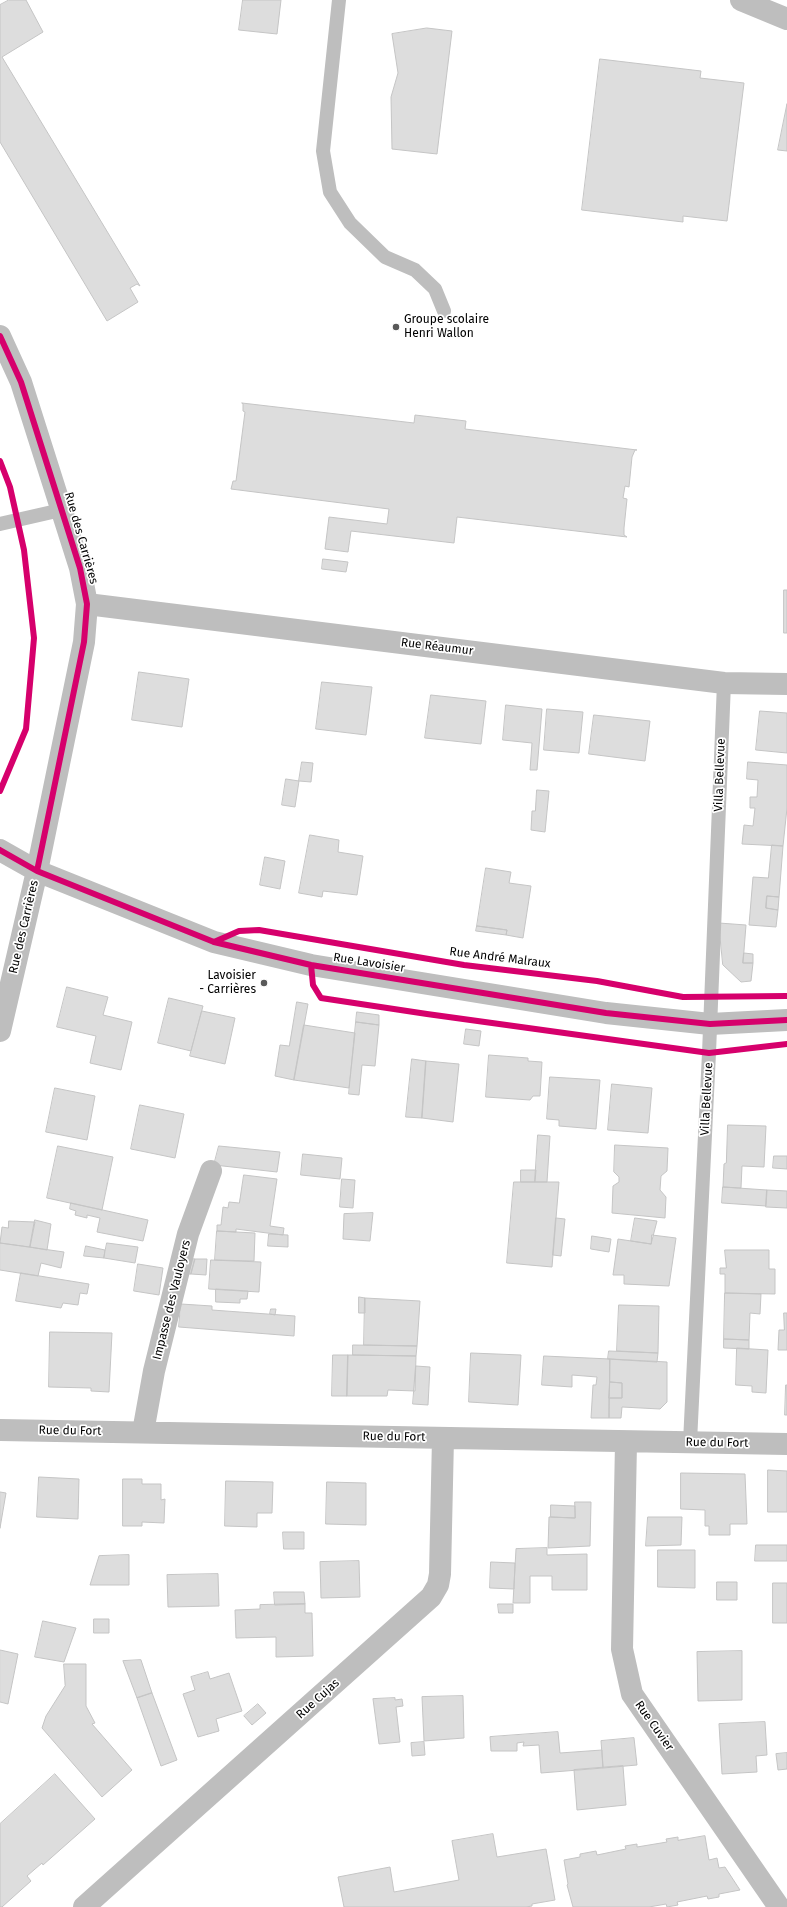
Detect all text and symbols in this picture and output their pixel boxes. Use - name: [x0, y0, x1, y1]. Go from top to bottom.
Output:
- place label: Groupe scolaire Henri Wallon: [404, 313, 489, 341]
- marker: Groupe scolaire Henri Wallon: [391, 322, 401, 332]
- street label: Rue des Carrières: [61, 490, 101, 586]
- street label: Rue Réaumur: [400, 635, 474, 659]
- street label: Villa Bellevue: [712, 738, 728, 812]
- street label: Rue des Carrières: [6, 879, 42, 975]
- street label: Rue André Malraux: [449, 945, 551, 971]
- street label: Rue Lavoisier: [332, 950, 406, 976]
- place label: Lavoisier - Carrières: [199, 969, 256, 997]
- marker: Lavoisier - Carrières: [259, 978, 269, 988]
- street label: Villa Bellevue: [698, 1062, 716, 1136]
- street label: Impasse des Vauloyers: [150, 1239, 194, 1361]
- street label: Rue du Fort: [39, 1423, 101, 1439]
- street label: Rue du Fort: [363, 1429, 425, 1445]
- street label: Rue du Fort: [686, 1435, 748, 1451]
- street label: Rue Cujas: [294, 1676, 342, 1722]
- street label: Rue Cuvier: [631, 1698, 677, 1754]

